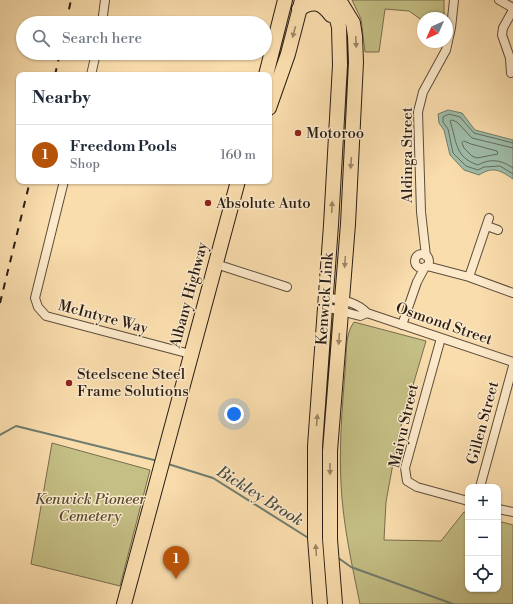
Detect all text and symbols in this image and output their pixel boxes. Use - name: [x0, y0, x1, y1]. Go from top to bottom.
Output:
- north arrow: [417, 12, 453, 48]
- search box: [16, 16, 272, 60]
- one-way arrow: [290, 25, 296, 38]
- icon: search: [30, 27, 52, 49]
- text: Search here: [62, 29, 142, 48]
- one-way arrow: [352, 36, 359, 48]
- text: Nearby: [32, 87, 91, 109]
- street label: Aldinga Street: [398, 106, 417, 204]
- place label: Motoroo: [306, 124, 364, 143]
- marker: Motoroo: [293, 128, 303, 138]
- text: Freedom Pools: [70, 137, 177, 156]
- text: 1: [42, 147, 48, 163]
- text: 160 m: [220, 147, 256, 163]
- text: Shop: [70, 156, 100, 172]
- one-way arrow: [348, 157, 355, 169]
- place label: Absolute Auto: [215, 194, 311, 213]
- marker: Absolute Auto: [203, 198, 213, 208]
- one-way arrow: [328, 201, 335, 213]
- street label: Albany Highway: [165, 239, 212, 351]
- street label: Kenwick Link: [312, 251, 338, 346]
- one-way arrow: [341, 256, 348, 268]
- street label: McIntyre Way: [56, 296, 151, 338]
- street label: Osmond Street: [393, 299, 496, 350]
- one-way arrow: [335, 333, 342, 345]
- place label: Steelscene Steel Frame Solutions: [77, 365, 189, 401]
- marker: Steelscene Steel Frame Solutions: [64, 378, 74, 388]
- street label: Gillen Street: [463, 379, 503, 467]
- street label: Maiyu Street: [385, 382, 423, 470]
- your location: [224, 404, 244, 424]
- one-way arrow: [313, 414, 320, 426]
- water label: Bickley Brook: [212, 461, 307, 531]
- one-way arrow: [327, 463, 333, 476]
- map controls: [465, 484, 501, 592]
- button: +: [465, 484, 501, 520]
- park label: Kenwick Pioneer Cemetery: [34, 490, 146, 526]
- button: −: [465, 520, 501, 556]
- one-way arrow: [312, 544, 319, 556]
- pin: 1: [163, 546, 189, 579]
- button: locate: [465, 556, 501, 592]

